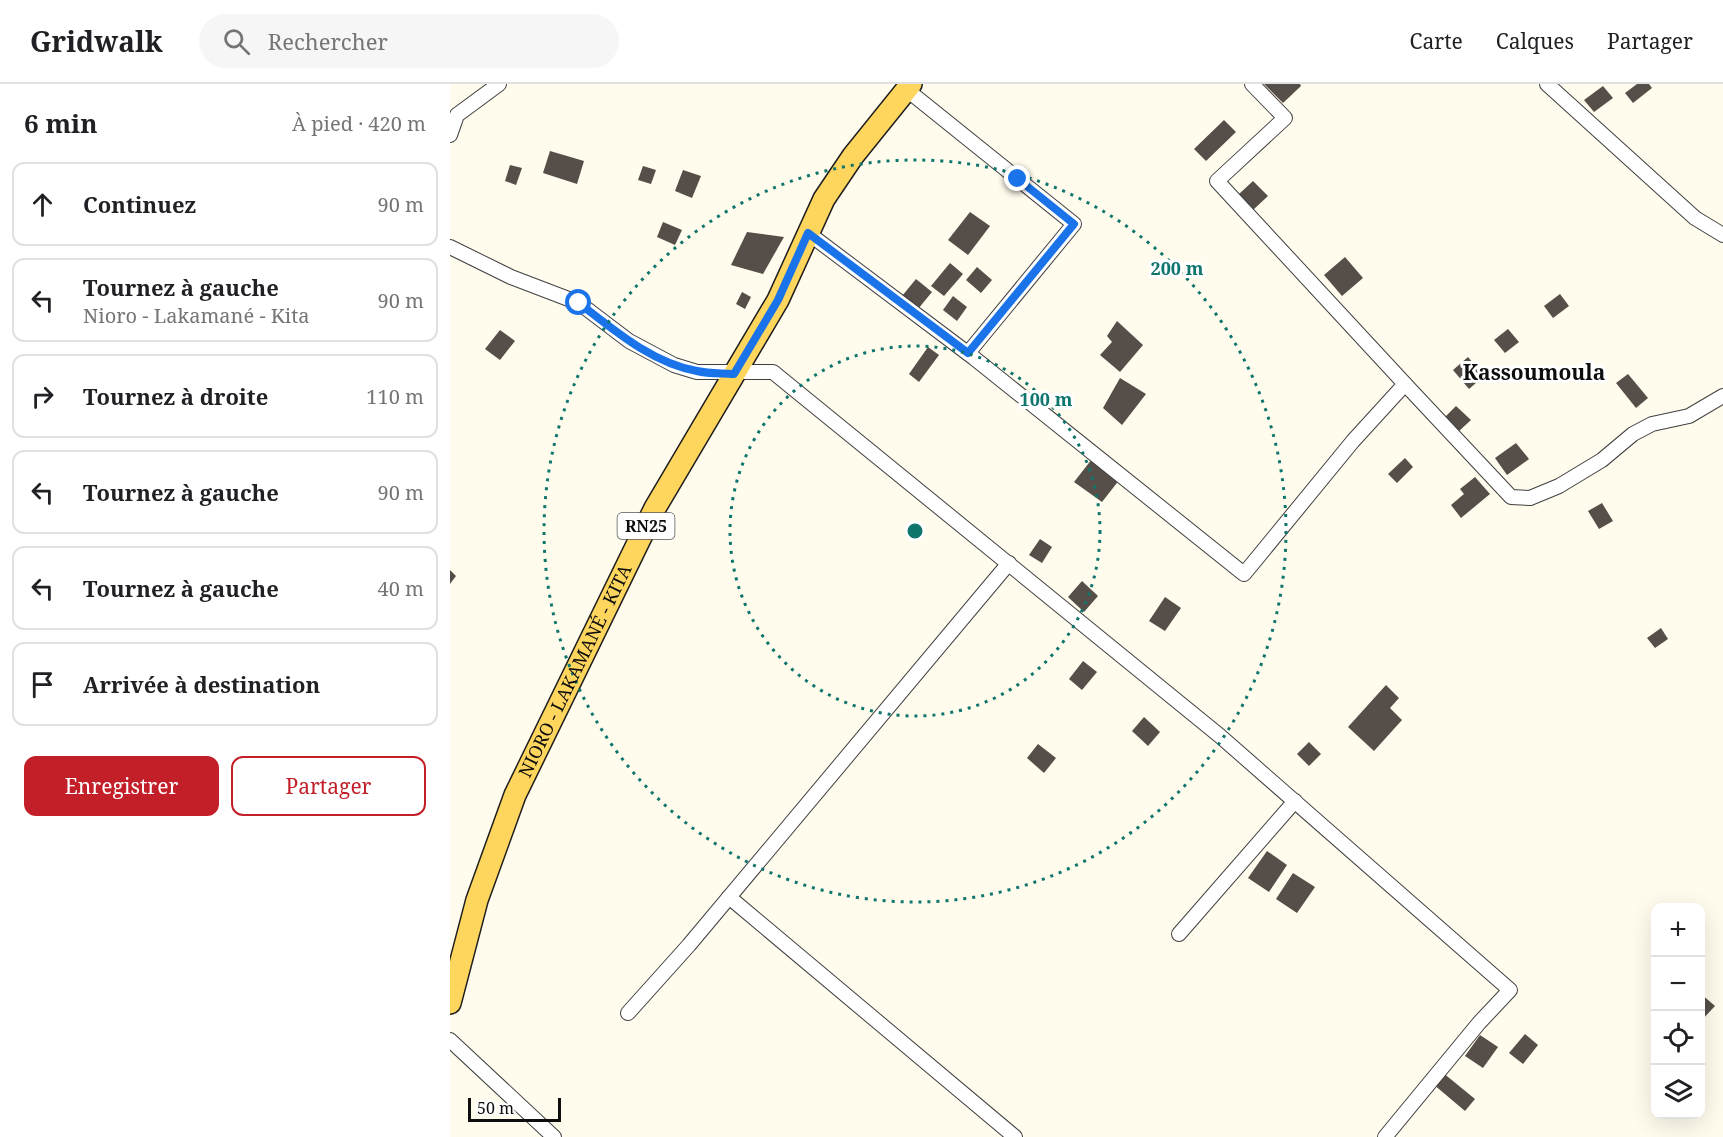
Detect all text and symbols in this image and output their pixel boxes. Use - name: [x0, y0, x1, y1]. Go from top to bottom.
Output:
- search box: [199, 14, 619, 68]
- text: Gridwalk: [30, 22, 163, 60]
- icon: search: [220, 25, 253, 58]
- text: Rechercher: [268, 26, 388, 56]
- text: Carte: [1410, 27, 1463, 55]
- text: Calques: [1496, 27, 1574, 55]
- text: Partager: [1607, 27, 1693, 55]
- text: 6 min: [24, 105, 98, 141]
- text: À pied · 420 m: [292, 110, 426, 137]
- route end: [1004, 165, 1030, 191]
- icon: ahead: [26, 188, 59, 221]
- text: Continuez: [83, 189, 196, 219]
- text: 90 m: [378, 191, 424, 218]
- text: 200 m: [1151, 256, 1204, 280]
- text: Tournez à gauche: [83, 272, 279, 302]
- icon: left: [26, 284, 59, 317]
- text: 90 m: [378, 287, 424, 314]
- route start: [565, 289, 591, 315]
- text: Nioro - Lakamané - Kita: [83, 302, 310, 329]
- district label: Kassoumoula: [1463, 358, 1605, 386]
- icon: right: [26, 380, 59, 413]
- text: Tournez à droite: [83, 381, 268, 411]
- text: 110 m: [366, 383, 424, 410]
- text: 100 m: [1020, 387, 1073, 411]
- icon: left: [26, 476, 59, 509]
- text: Tournez à gauche: [83, 477, 279, 507]
- text: 90 m: [378, 479, 424, 506]
- road number: RN25: [618, 513, 674, 539]
- centre of rings: [905, 521, 925, 541]
- street label: NIORO - LAKAMANÉ - KITA: [512, 560, 637, 781]
- icon: left: [26, 572, 59, 605]
- text: Tournez à gauche: [83, 573, 279, 603]
- text: 40 m: [378, 575, 424, 602]
- icon: arrive: [26, 668, 59, 701]
- text: Arrivée à destination: [83, 669, 320, 699]
- button: Enregistrer: [24, 756, 219, 816]
- button: Partager: [231, 756, 426, 816]
- map controls: [1651, 903, 1705, 1119]
- button: +: [1651, 903, 1705, 957]
- button: −: [1651, 957, 1705, 1011]
- button: locate: [1651, 1011, 1705, 1065]
- button: layers: [1651, 1065, 1705, 1119]
- scale bar: [468, 1095, 561, 1122]
- text: 50 m: [477, 1097, 514, 1119]

